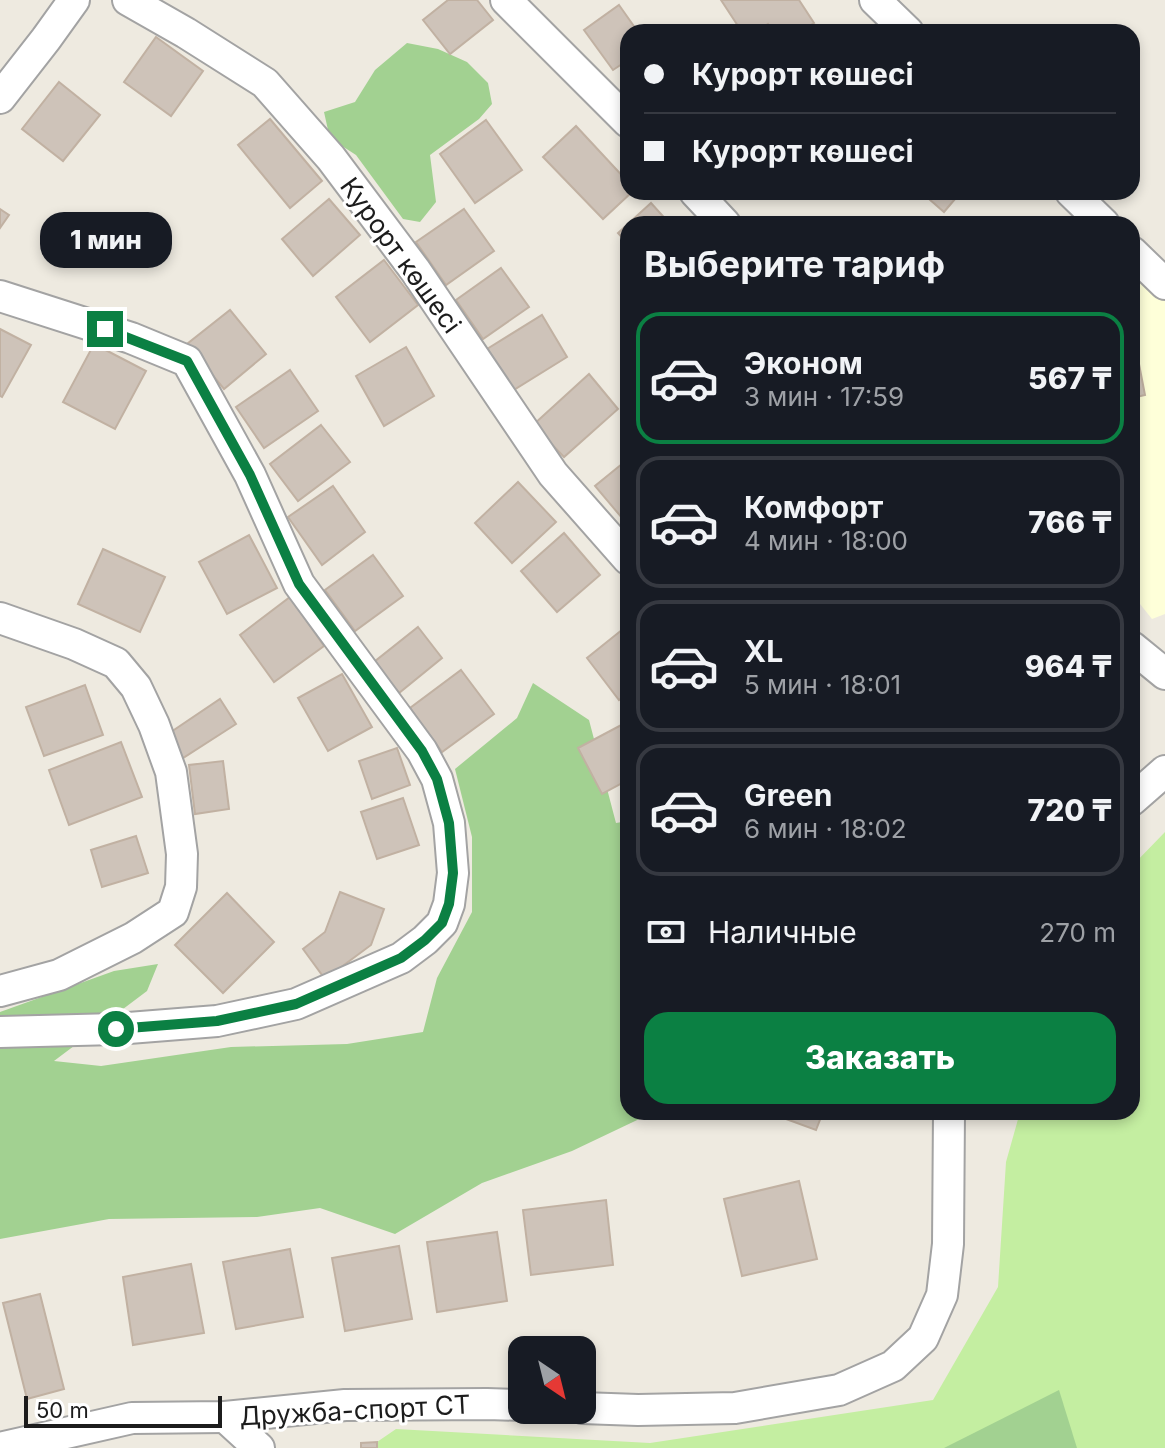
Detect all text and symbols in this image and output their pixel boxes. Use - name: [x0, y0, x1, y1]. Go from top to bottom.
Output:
- text: Курорт көшесі: [692, 56, 914, 92]
- text: Курорт көшесі: [692, 133, 914, 169]
- street label: Курорт көшесі: [334, 171, 468, 339]
- callout: 1 мин: [39, 213, 171, 269]
- text: 1 мин: [70, 224, 142, 255]
- text: Выберите тариф: [644, 242, 945, 286]
- route end: [87, 311, 123, 347]
- icon: car: [648, 342, 720, 414]
- text: Эконом: [744, 345, 863, 381]
- text: 567 ₸: [1028, 360, 1112, 396]
- text: 3 мин · 17:59: [744, 381, 904, 412]
- icon: car: [648, 486, 720, 558]
- text: Комфорт: [744, 489, 883, 525]
- text: 766 ₸: [1028, 504, 1112, 540]
- text: 4 мин · 18:00: [744, 525, 908, 556]
- icon: car: [648, 630, 720, 702]
- text: XL: [744, 633, 783, 669]
- text: 964 ₸: [1025, 648, 1112, 684]
- text: 5 мин · 18:01: [744, 669, 901, 700]
- icon: car: [648, 774, 720, 846]
- text: Green: [744, 777, 832, 813]
- text: 720 ₸: [1028, 792, 1112, 828]
- text: 6 мин · 18:02: [744, 813, 907, 844]
- icon: cash: [644, 910, 688, 954]
- text: Наличные: [708, 914, 857, 950]
- text: 270 m: [1039, 917, 1116, 948]
- route start: [98, 1011, 134, 1047]
- button: Заказать: [644, 1012, 1116, 1104]
- north arrow: [508, 1336, 596, 1424]
- map controls: [508, 1336, 596, 1424]
- street label: Дружба-спорт СТ: [239, 1388, 471, 1432]
- scale bar: [24, 1392, 222, 1428]
- text: 50 m: [36, 1397, 89, 1423]

